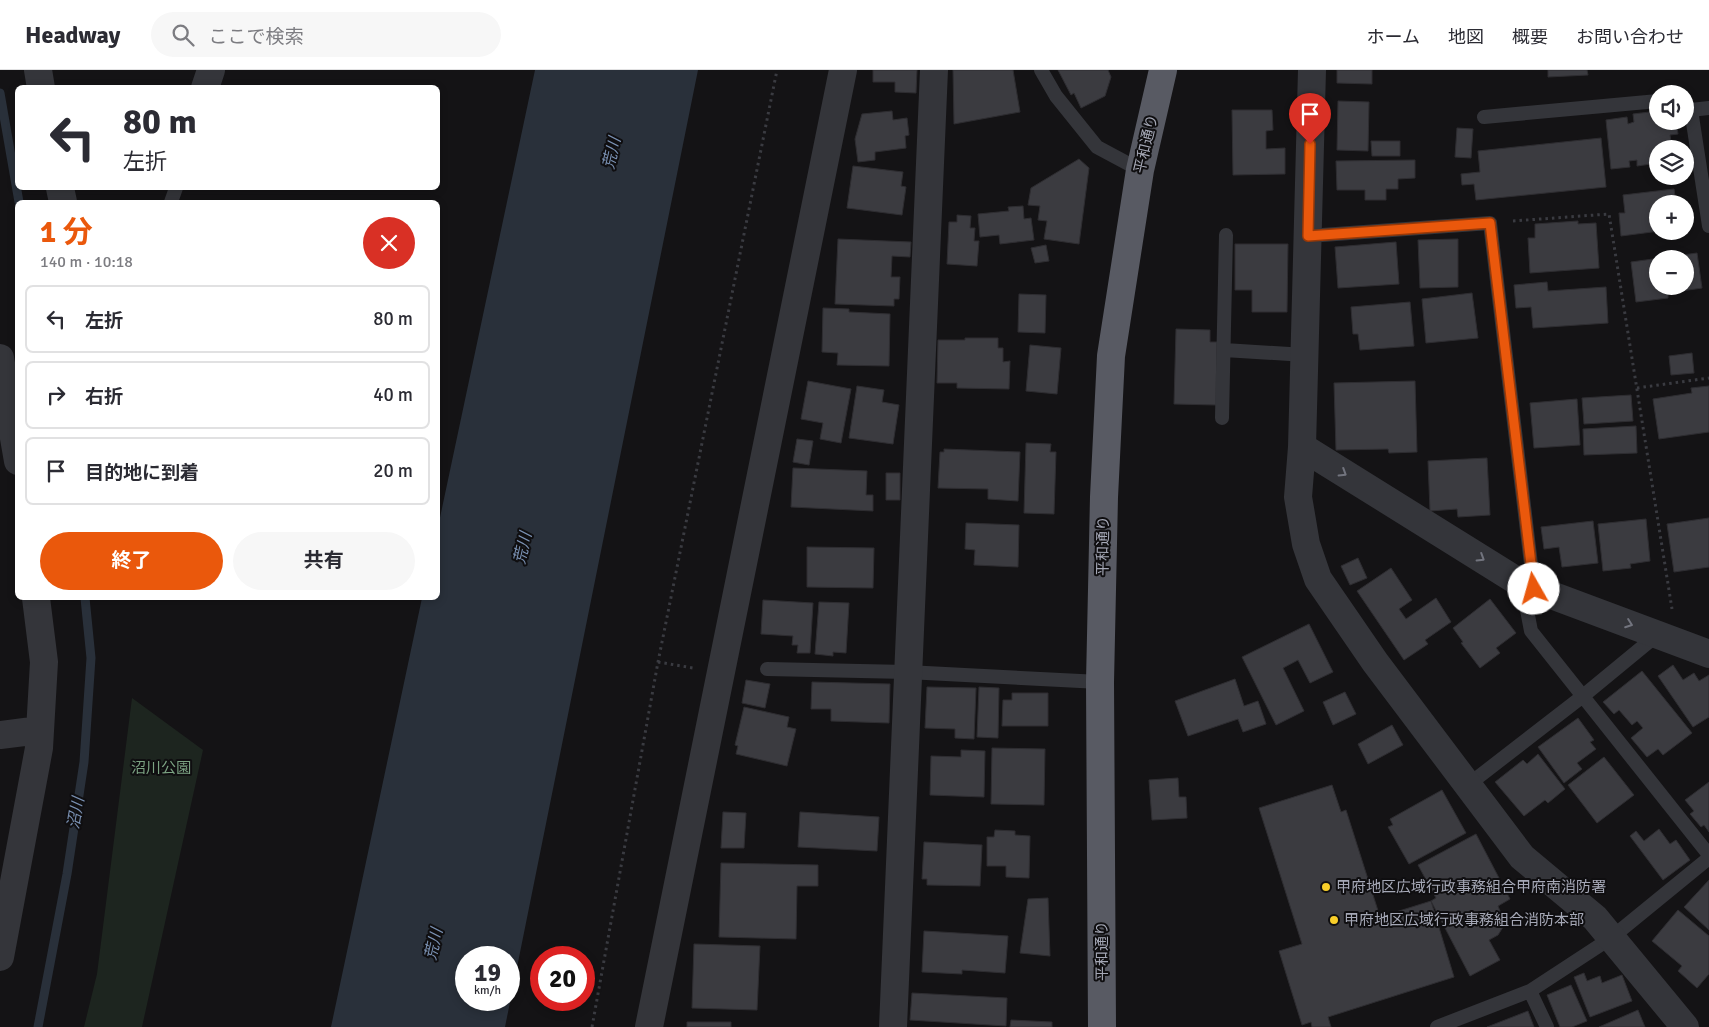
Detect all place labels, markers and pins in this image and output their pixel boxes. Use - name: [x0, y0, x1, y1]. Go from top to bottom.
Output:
- pin: [1289, 93, 1331, 144]
- place label: 甲府地区広域行政事務組合甲府南消防署: [1336, 878, 1606, 896]
- marker: 甲府地区広域行政事務組合甲府南消防署: [1320, 881, 1332, 893]
- place label: 甲府地区広域行政事務組合消防本部: [1344, 911, 1584, 929]
- marker: 甲府地区広域行政事務組合消防本部: [1328, 914, 1340, 926]

